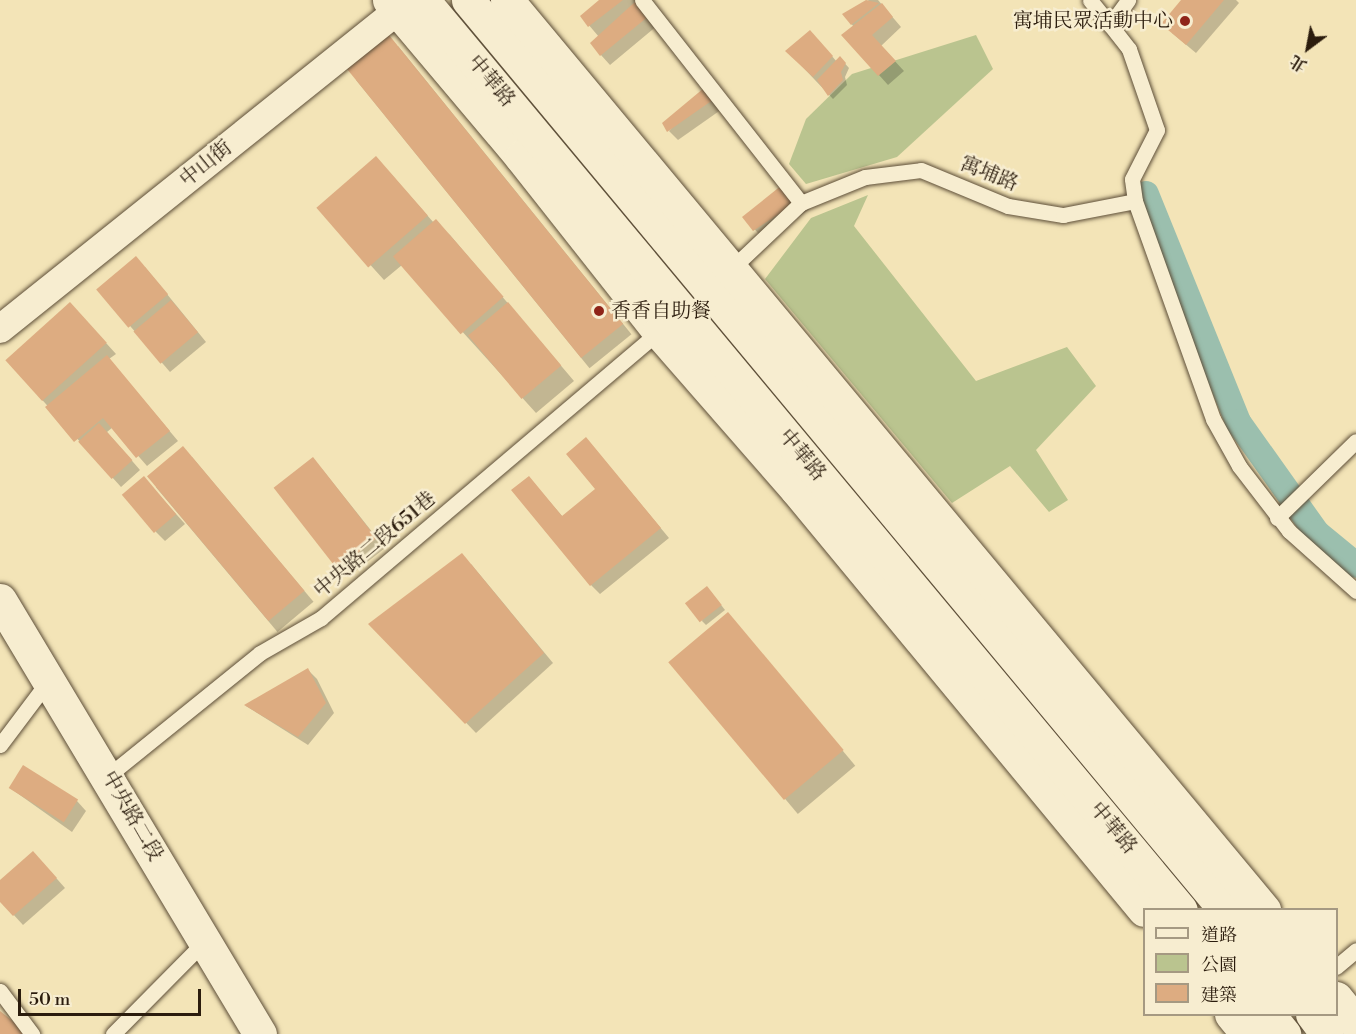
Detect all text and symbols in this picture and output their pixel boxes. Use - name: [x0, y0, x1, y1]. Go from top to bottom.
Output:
- place label: 寓埔民眾活動中心: [1013, 9, 1173, 33]
- marker: 寓埔民眾活動中心: [1178, 14, 1192, 28]
- north arrow: [1278, 18, 1338, 78]
- street label: 中華路: [463, 50, 519, 112]
- text: 北: [1286, 51, 1311, 76]
- street label: 中山街: [175, 136, 237, 192]
- street label: 寓埔路: [957, 152, 1021, 196]
- place label: 香香自助餐: [611, 299, 711, 323]
- marker: 香香自助餐: [592, 304, 606, 318]
- street label: 中華路: [774, 424, 830, 486]
- street label: 中央路二段651巷: [309, 487, 441, 603]
- street label: 中央路二段: [97, 767, 167, 865]
- street label: 中華路: [1085, 797, 1141, 859]
- legend: [1143, 908, 1338, 1016]
- text: 道路: [1201, 924, 1237, 947]
- text: 公園: [1201, 954, 1237, 977]
- scale bar: [21, 977, 204, 1015]
- text: 建築: [1201, 984, 1237, 1007]
- text: 50 m: [29, 988, 70, 1011]

